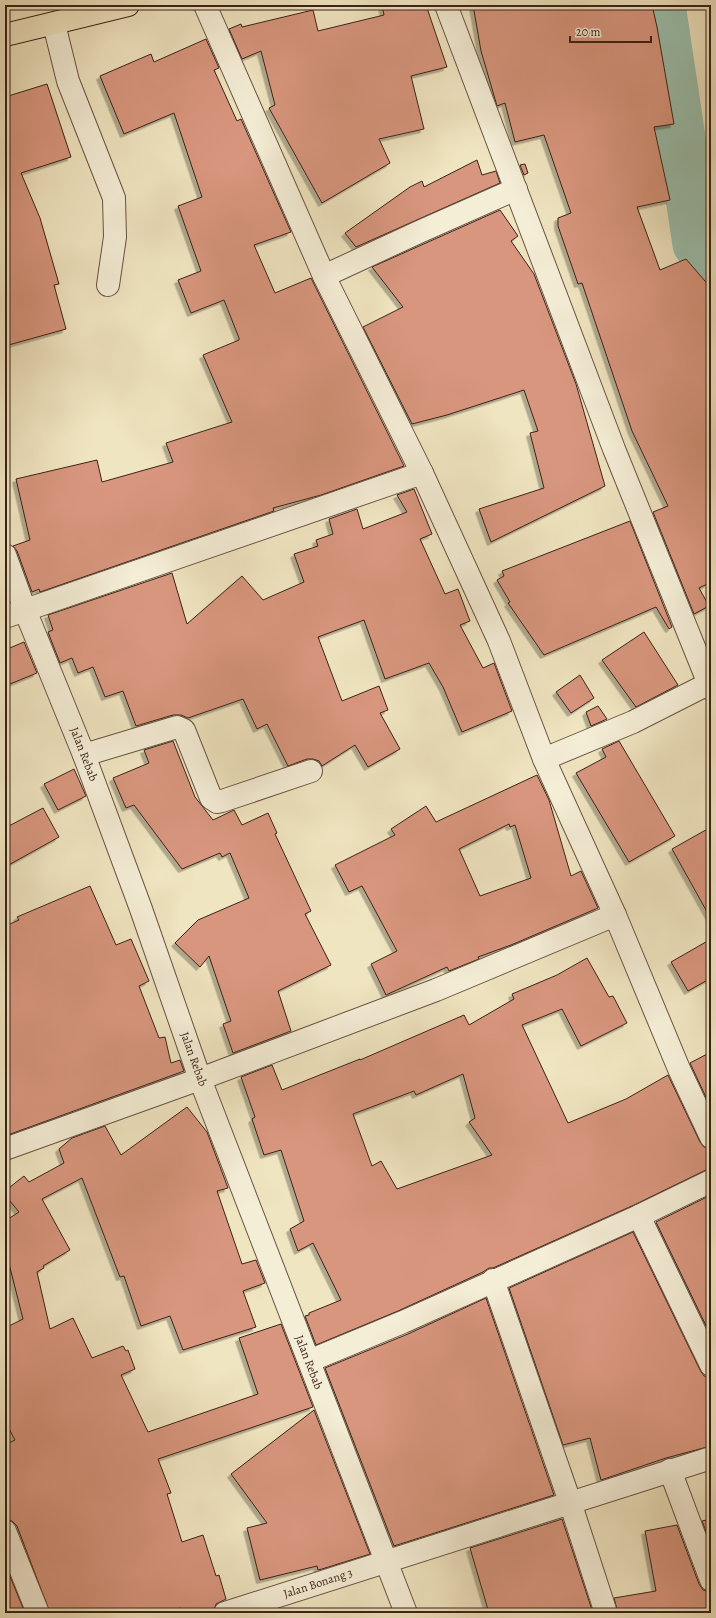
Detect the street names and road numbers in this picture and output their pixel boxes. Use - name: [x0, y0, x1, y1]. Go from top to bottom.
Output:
- street label: Jalan Rebab: [66, 725, 102, 783]
- street label: Jalan Rebab: [177, 1030, 211, 1088]
- street label: Jalan Rebab: [291, 1333, 327, 1391]
- street label: Jalan Bonang 3: [281, 1564, 355, 1602]

